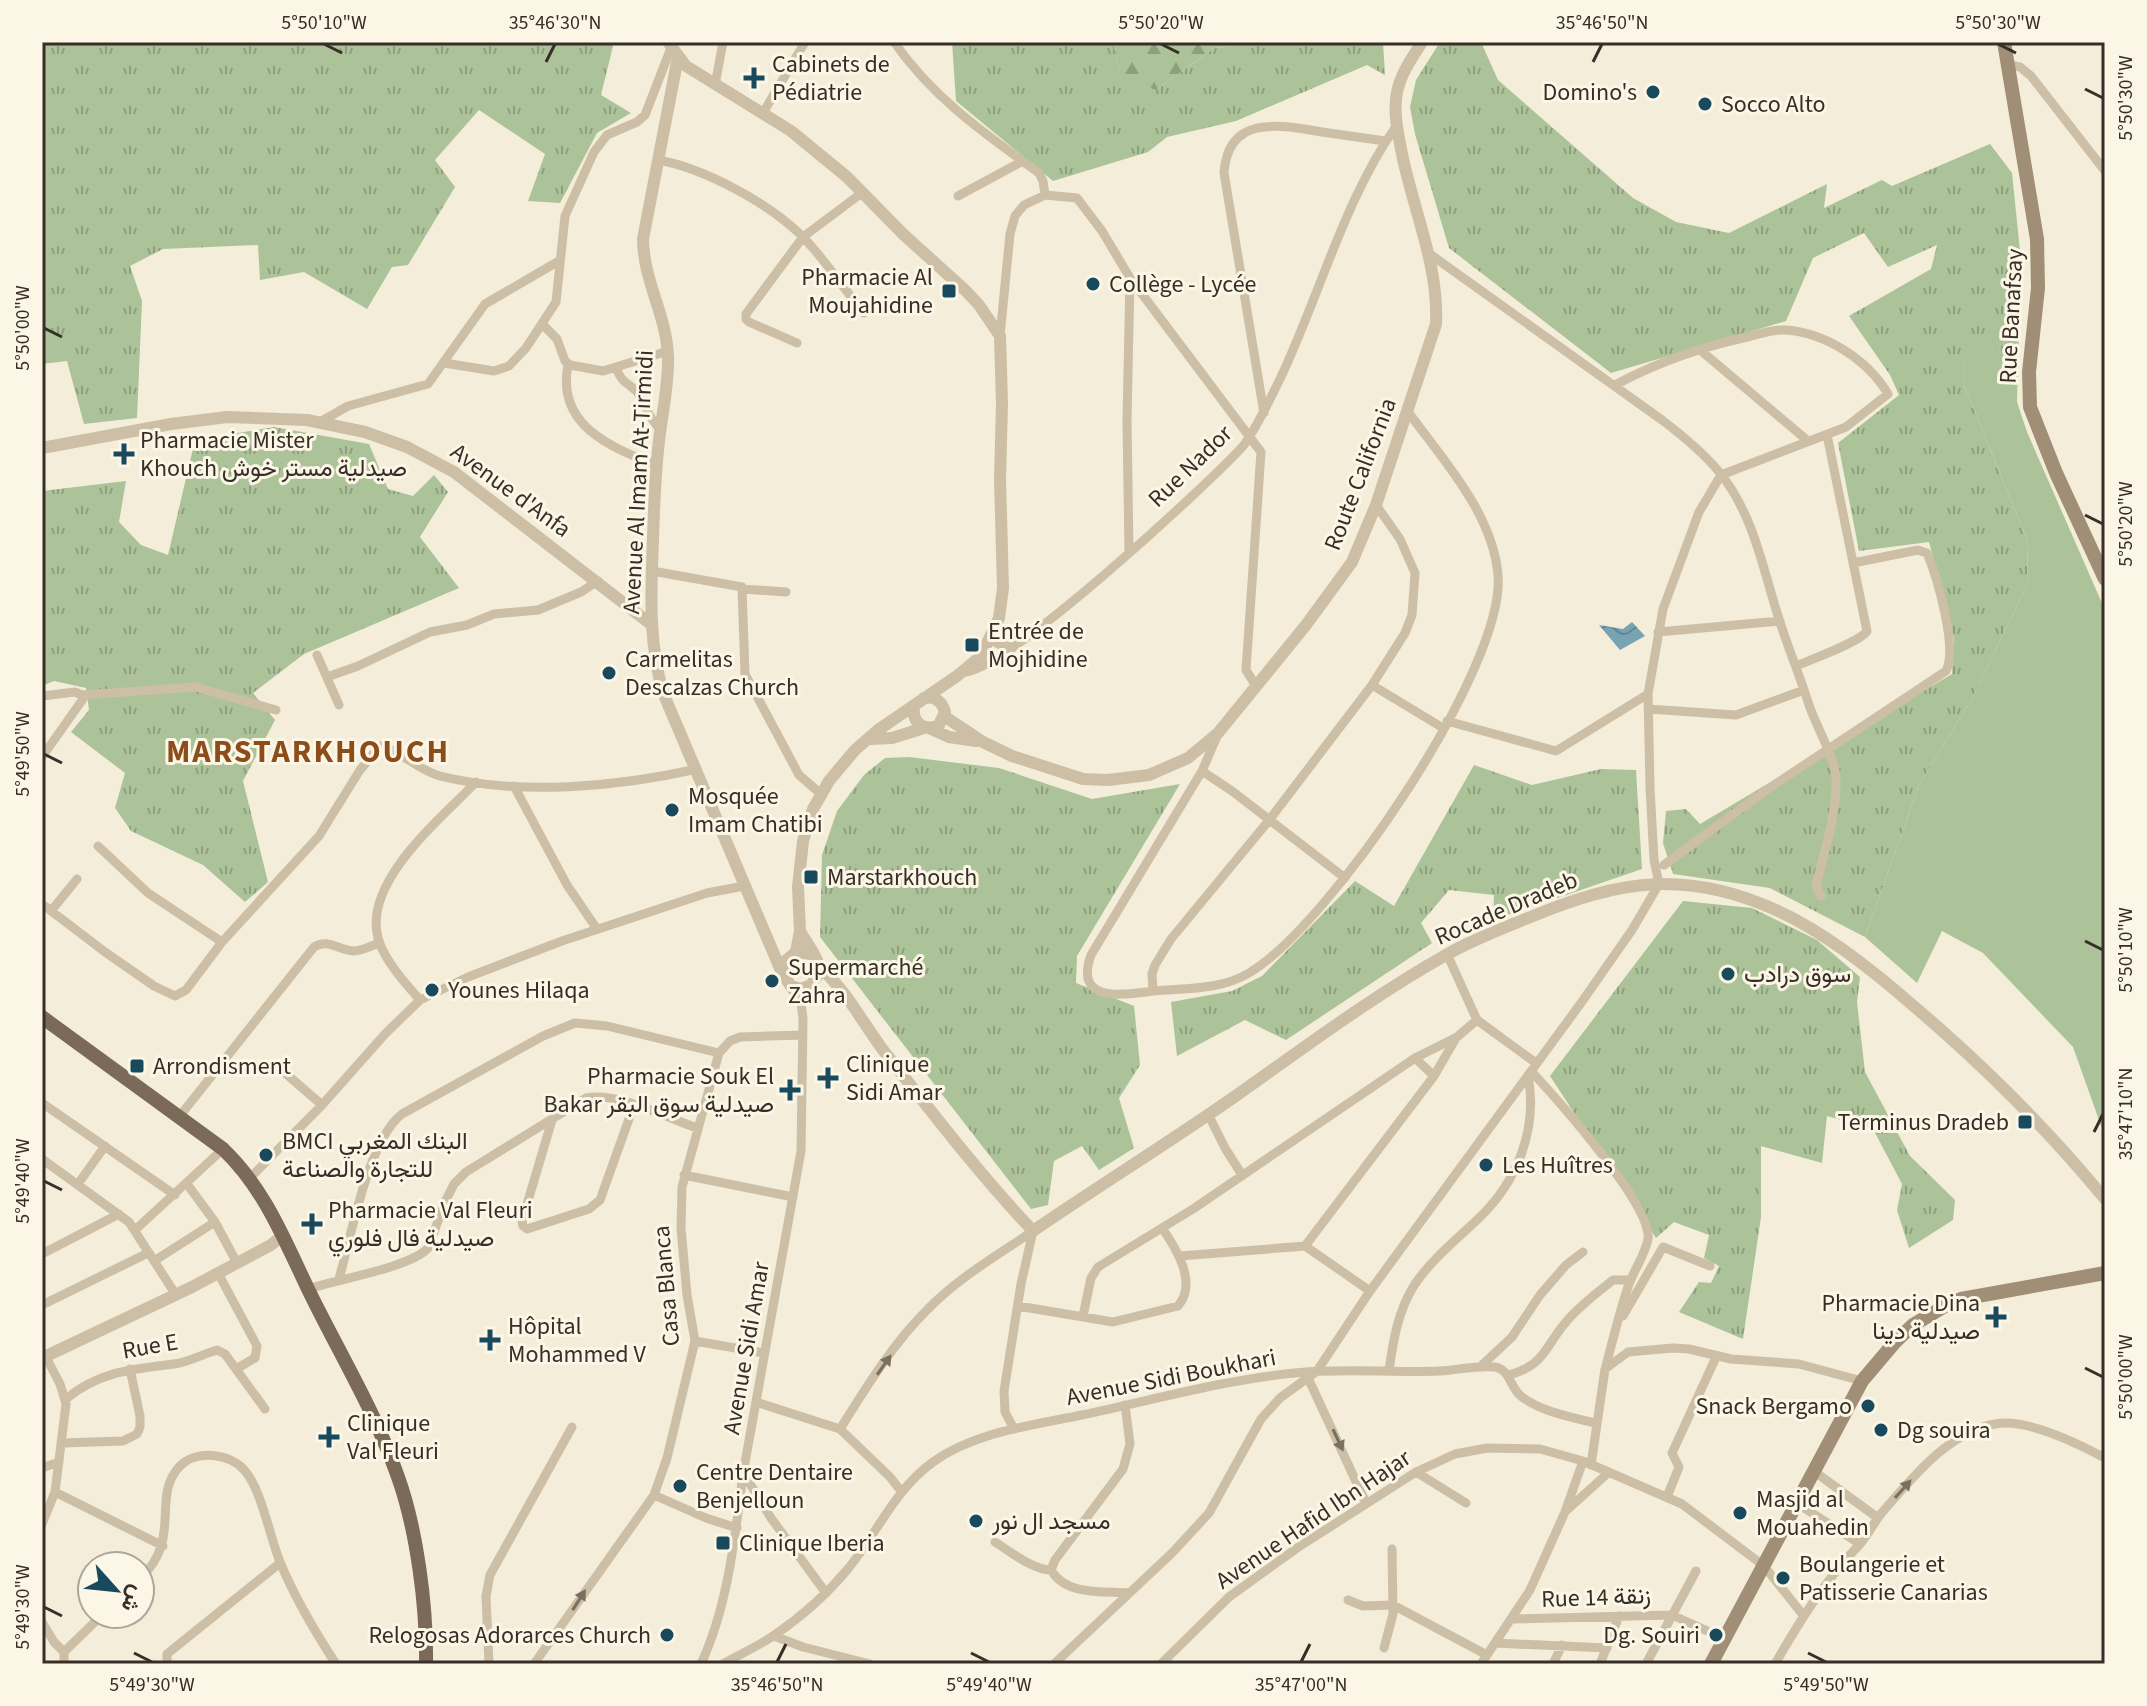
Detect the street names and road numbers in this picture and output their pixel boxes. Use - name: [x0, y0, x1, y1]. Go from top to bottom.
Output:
- street label: Rue Banafsay: [1990, 248, 2033, 384]
- street label: Avenue Al Imam At-Tirmidi: [614, 349, 663, 615]
- street label: Route California: [1315, 393, 1406, 556]
- street label: Rue Nador: [1140, 417, 1241, 516]
- street label: Avenue d'Anfa: [443, 435, 578, 546]
- street label: Rocade Dradeb: [1429, 863, 1583, 954]
- street label: Casa Blanca: [644, 1224, 689, 1348]
- street label: Avenue Sidi Amar: [714, 1258, 779, 1437]
- street label: Rue E: [119, 1324, 181, 1369]
- street label: Avenue Sidi Boukhari: [1063, 1340, 1279, 1415]
- street label: Avenue Hafid Ibn Hajar: [1209, 1440, 1419, 1598]
- street label: Rue 14 زنقة: [1540, 1578, 1652, 1617]

